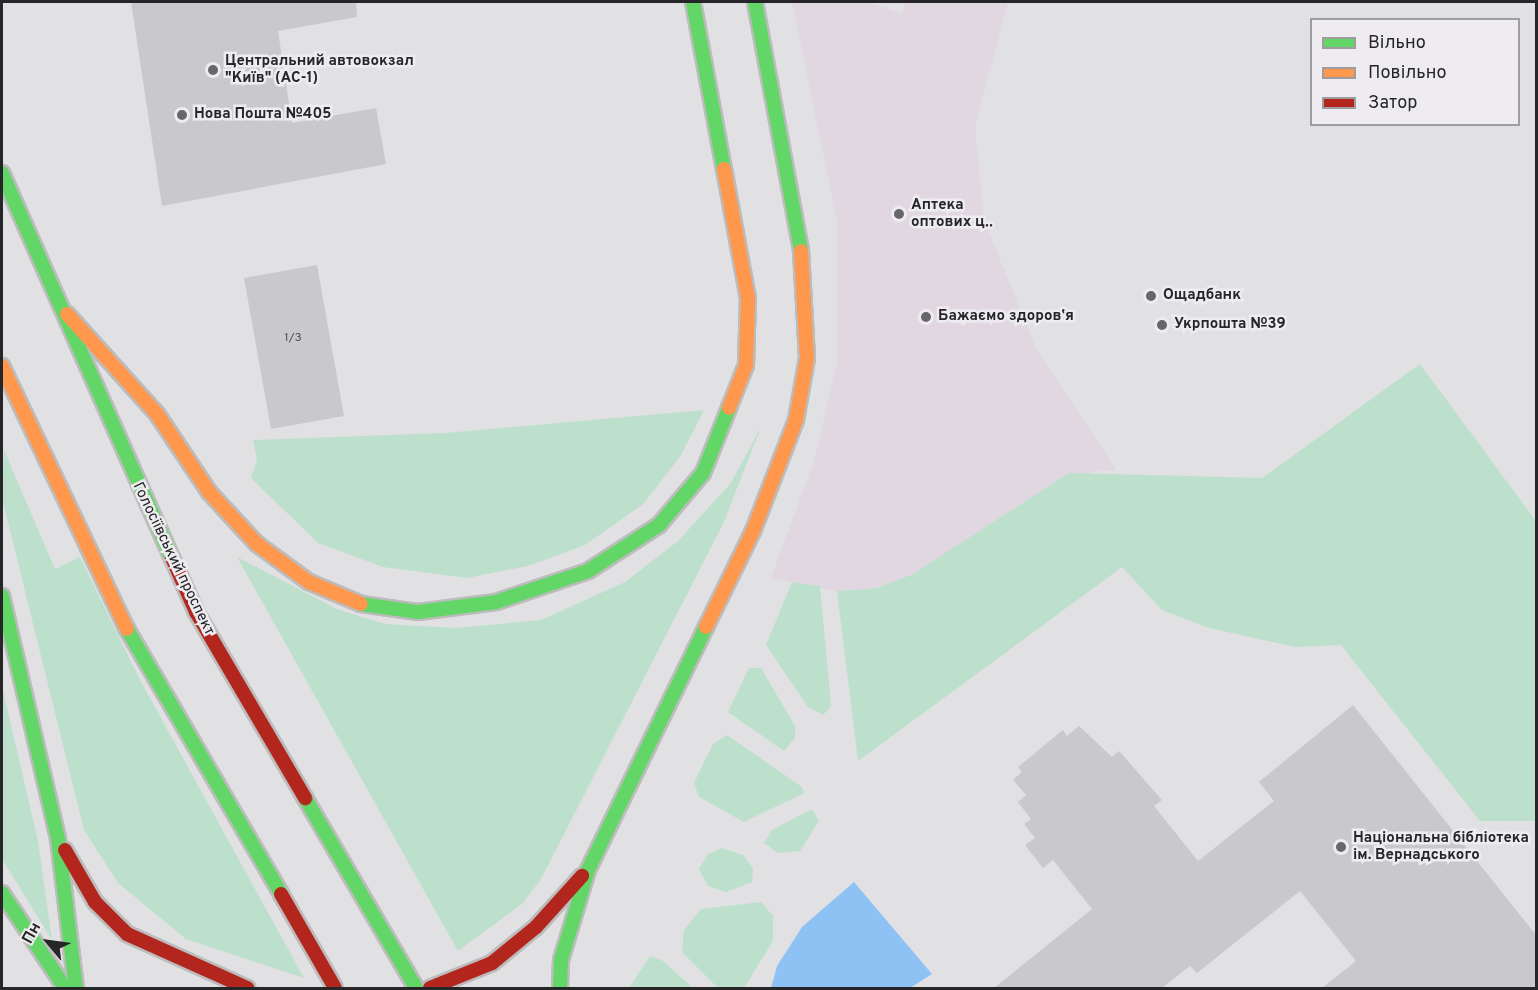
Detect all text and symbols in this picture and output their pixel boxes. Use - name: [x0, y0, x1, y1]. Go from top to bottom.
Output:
- legend: [1310, 18, 1520, 126]
- text: Вільно: [1368, 32, 1426, 55]
- place label: Центральний автовокзал "Київ" (АС-1): [225, 52, 414, 87]
- text: Повільно: [1368, 62, 1447, 85]
- marker: Центральний автовокзал "Київ" (АС-1): [206, 63, 220, 77]
- text: Затор: [1368, 92, 1417, 115]
- place label: Нова Пошта №405: [194, 106, 331, 124]
- marker: Нова Пошта №405: [175, 108, 189, 122]
- place label: Аптека оптових ц‥: [911, 196, 993, 231]
- marker: Аптека оптових ц‥: [892, 207, 906, 221]
- place label: Ощадбанк: [1163, 287, 1241, 305]
- marker: Ощадбанк: [1144, 289, 1158, 303]
- place label: Бажаємо здоровʼя: [938, 308, 1074, 326]
- marker: Бажаємо здоровʼя: [919, 310, 933, 324]
- place label: Укрпошта №39: [1174, 316, 1286, 334]
- marker: Укрпошта №39: [1155, 318, 1169, 332]
- house number: 1/3: [284, 332, 302, 346]
- street label: Голосіївський проспект: [128, 480, 218, 638]
- place label: Національна бібліотека ім. Вернадського: [1353, 829, 1529, 864]
- marker: Національна бібліотека ім. Вернадського: [1334, 840, 1348, 854]
- north arrow: [18, 912, 78, 972]
- text: Пн: [18, 919, 46, 948]

